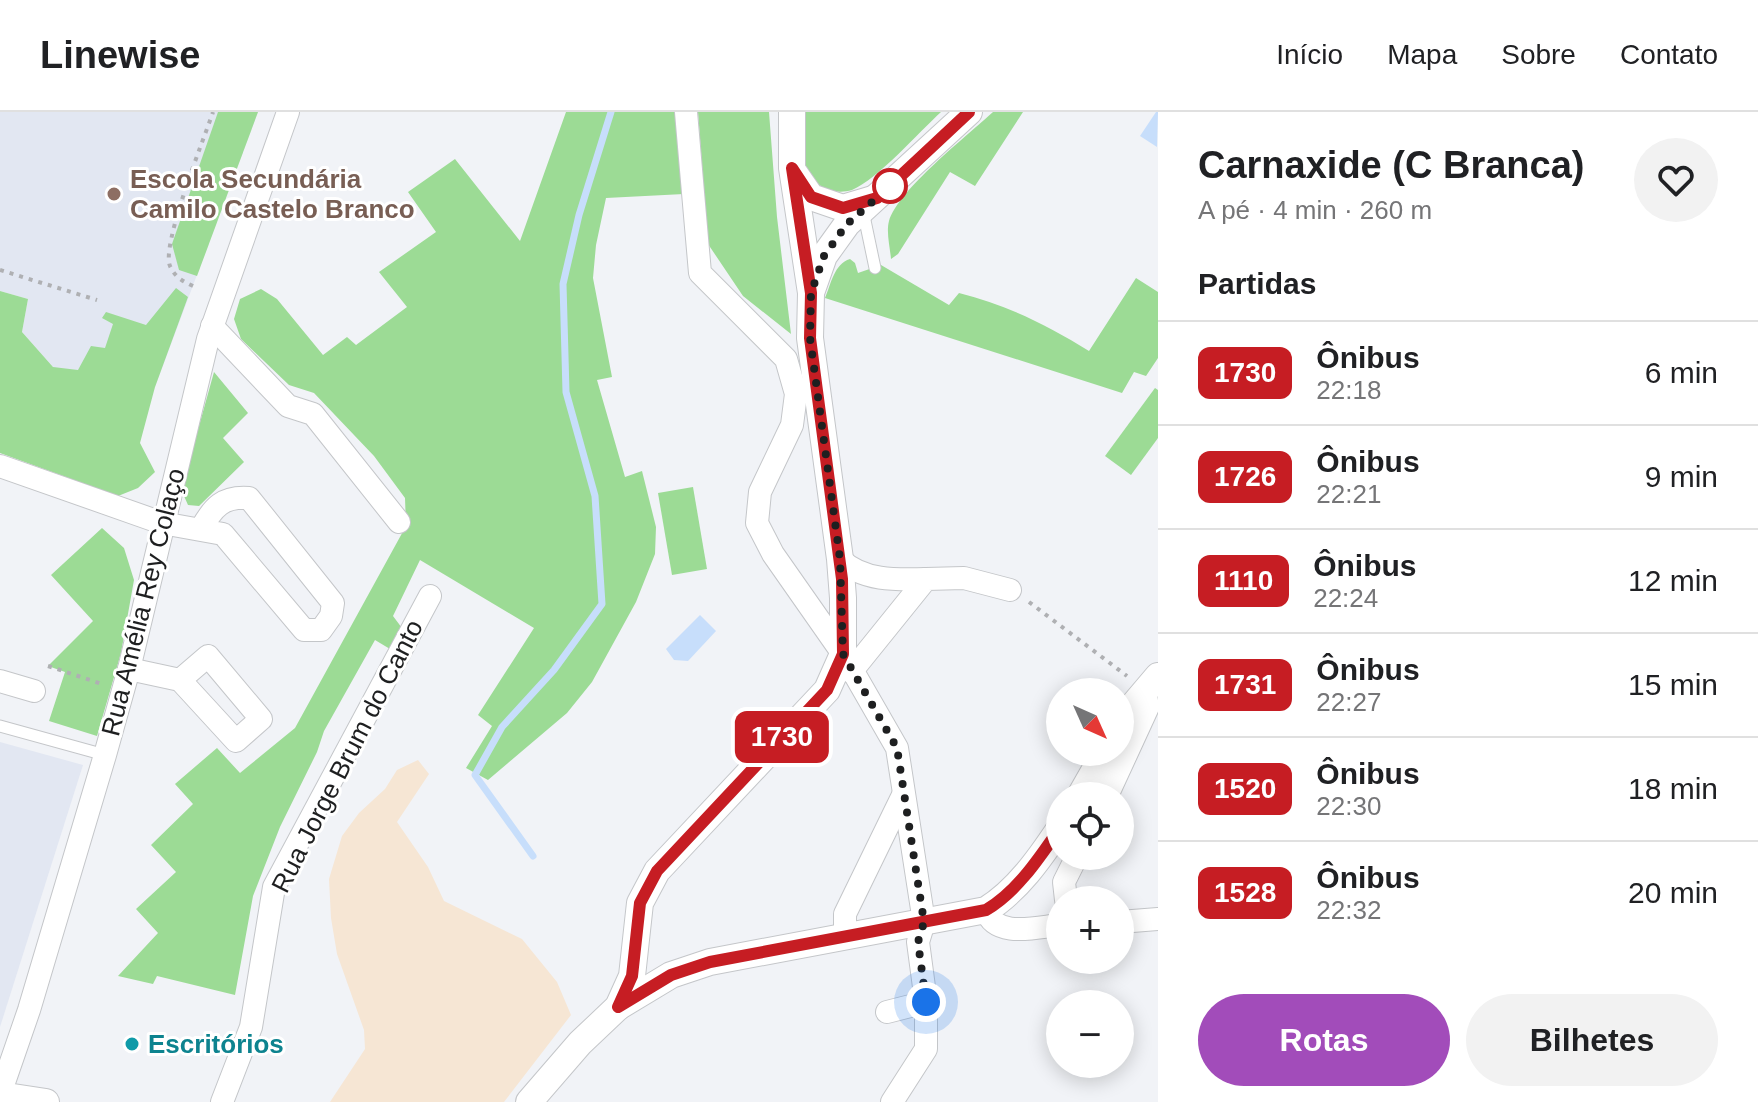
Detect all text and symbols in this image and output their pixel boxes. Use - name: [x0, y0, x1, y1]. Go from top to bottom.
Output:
- text: Linewise: [40, 34, 201, 76]
- text: Início: [1276, 39, 1343, 70]
- text: Mapa: [1387, 39, 1457, 70]
- text: Sobre: [1501, 39, 1576, 70]
- text: Contato: [1620, 39, 1718, 70]
- button: heart: [1634, 138, 1718, 222]
- text: Carnaxide (C Branca): [1198, 144, 1584, 186]
- place label: Escola Secundária Camilo Castelo Branco: [130, 164, 415, 224]
- unlabelled marker: [873, 169, 907, 203]
- marker: Escola Secundária Camilo Castelo Branco: [105, 185, 123, 203]
- text: A pé · 4 min · 260 m: [1198, 195, 1432, 225]
- text: Partidas: [1198, 267, 1316, 300]
- text: Ônibus: [1316, 341, 1420, 374]
- text: 6 min: [1645, 356, 1718, 389]
- text: 1730: [1214, 357, 1276, 388]
- text: 22:18: [1316, 375, 1381, 405]
- text: Ônibus: [1316, 445, 1420, 478]
- text: 9 min: [1645, 460, 1718, 493]
- text: 1726: [1214, 461, 1276, 492]
- street label: Rua Amélia Rey Colaço: [95, 465, 191, 739]
- text: 22:21: [1316, 479, 1381, 509]
- text: Ônibus: [1313, 549, 1417, 582]
- text: 12 min: [1628, 564, 1718, 597]
- text: 1110: [1214, 565, 1273, 596]
- text: 22:24: [1313, 583, 1378, 613]
- street label: Rua Jorge Brum do Canto: [265, 615, 429, 897]
- text: Ônibus: [1316, 653, 1420, 686]
- text: 15 min: [1628, 668, 1718, 701]
- text: 1731: [1214, 669, 1276, 700]
- north arrow: [1046, 678, 1134, 766]
- map controls: [1046, 678, 1134, 1078]
- text: 22:27: [1316, 687, 1381, 717]
- line badge: 1730: [726, 711, 838, 763]
- text: 1730: [751, 721, 813, 752]
- text: Ônibus: [1316, 757, 1420, 790]
- text: 18 min: [1628, 772, 1718, 805]
- text: 1520: [1214, 773, 1276, 804]
- button: locate: [1046, 782, 1134, 870]
- text: 22:30: [1316, 791, 1381, 821]
- text: Ônibus: [1316, 861, 1420, 894]
- text: 20 min: [1628, 876, 1718, 909]
- text: 1528: [1214, 877, 1276, 908]
- button: +: [1046, 886, 1134, 974]
- text: 22:32: [1316, 895, 1381, 925]
- your location: [906, 982, 946, 1022]
- button: −: [1046, 990, 1134, 1078]
- button: Rotas: [1198, 994, 1450, 1086]
- button: Bilhetes: [1466, 994, 1718, 1086]
- place label: Escritórios: [148, 1029, 284, 1059]
- marker: Escritórios: [123, 1035, 141, 1053]

